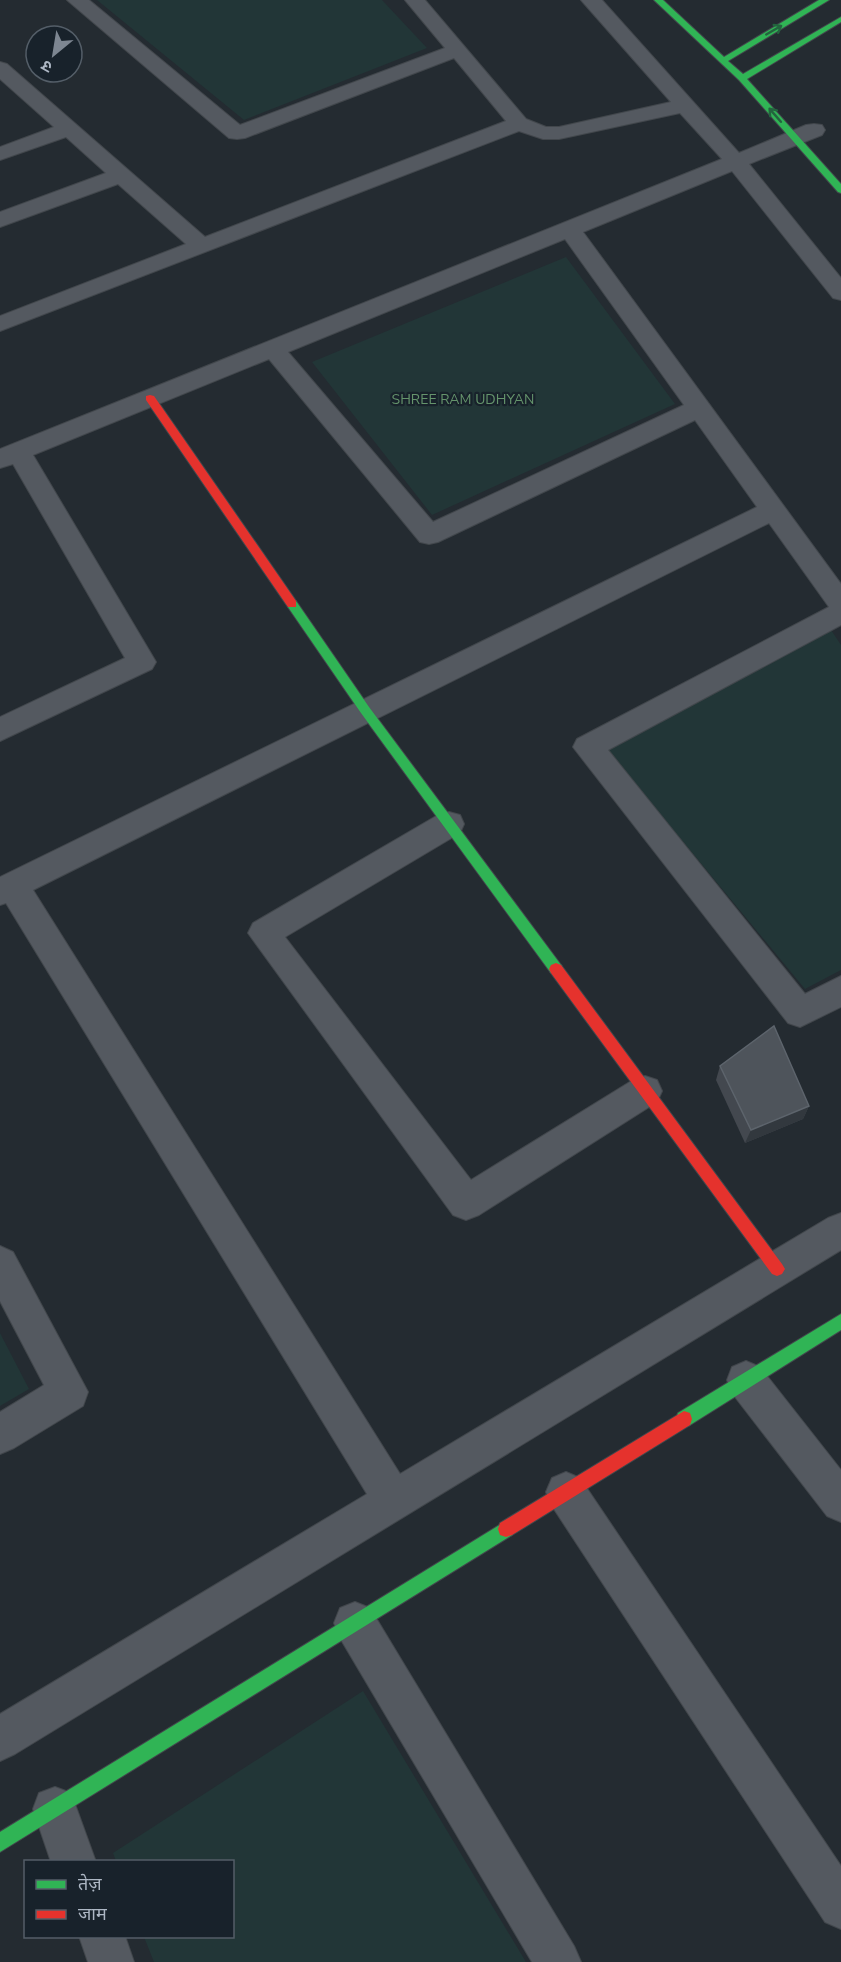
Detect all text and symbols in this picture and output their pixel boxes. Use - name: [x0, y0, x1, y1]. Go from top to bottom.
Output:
- north arrow: [24, 24, 84, 84]
- one-way arrow: [765, 24, 782, 36]
- text: उ: [37, 54, 57, 78]
- one-way arrow: [768, 108, 782, 123]
- park label: SHREE RAM UDHYAN: [392, 390, 534, 409]
- legend: [24, 1860, 234, 1938]
- text: तेज़: [78, 1872, 102, 1896]
- text: जाम: [78, 1902, 108, 1926]

